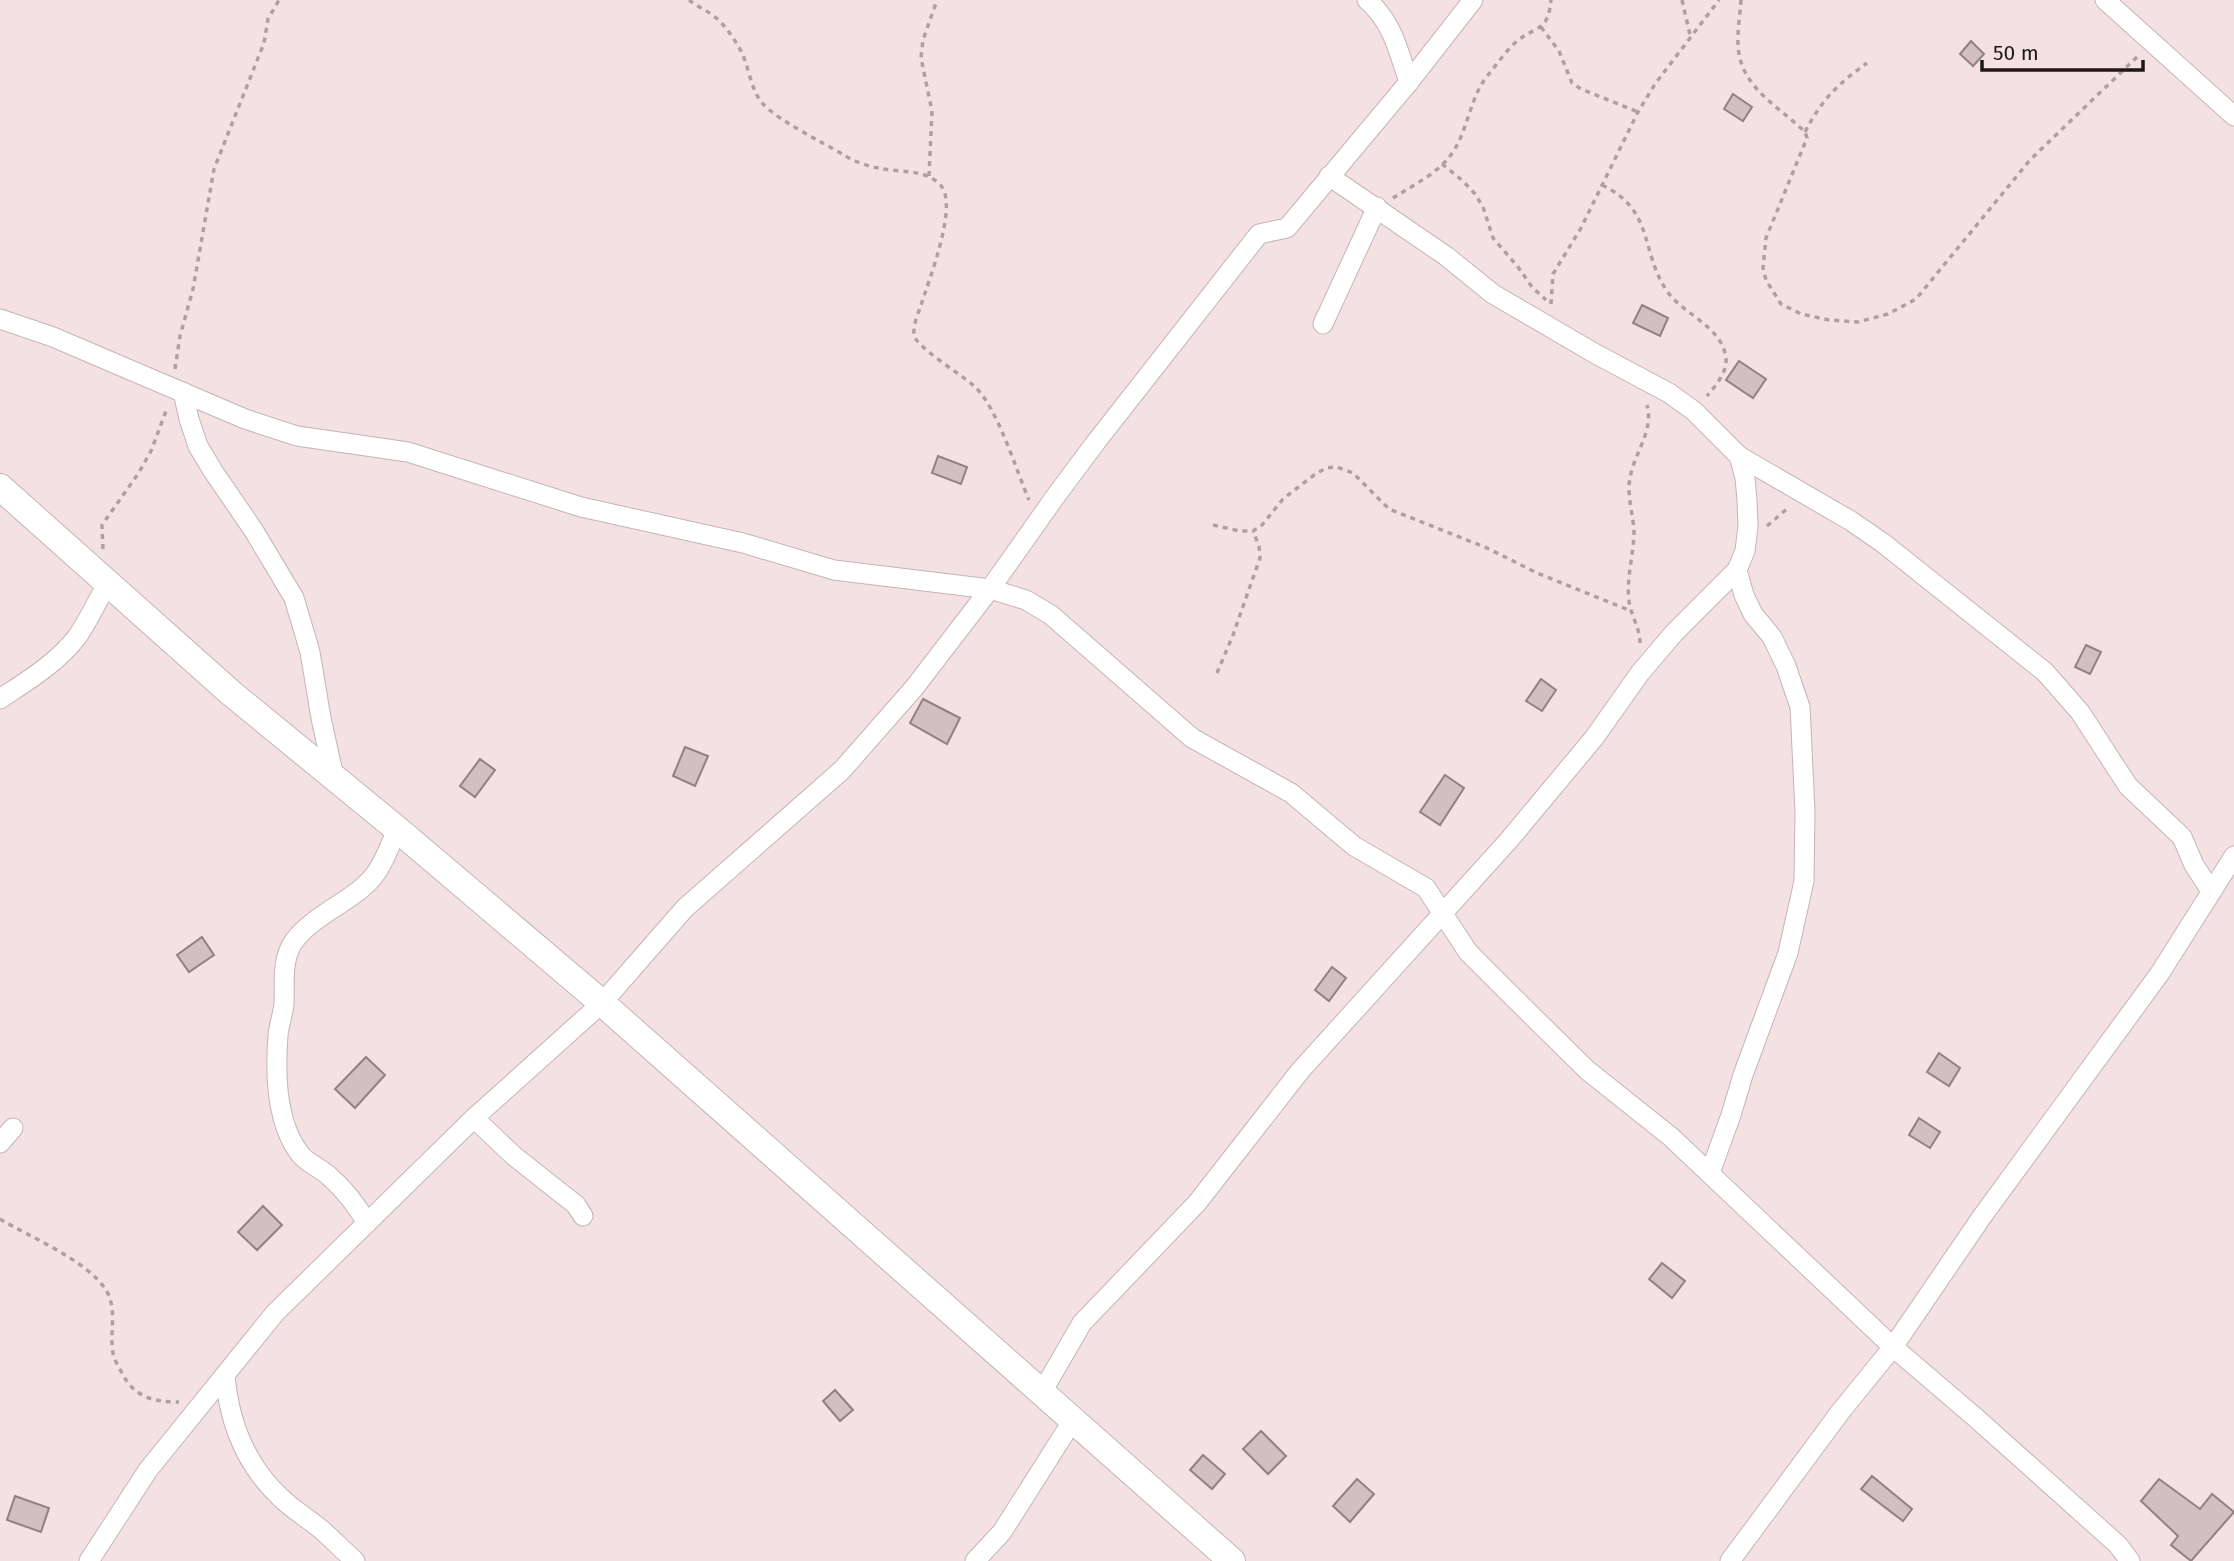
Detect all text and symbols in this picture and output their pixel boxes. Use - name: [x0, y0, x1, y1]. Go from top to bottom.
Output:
- scale bar: [1982, 28, 2143, 72]
- text: 50 m: [1993, 40, 2039, 66]

